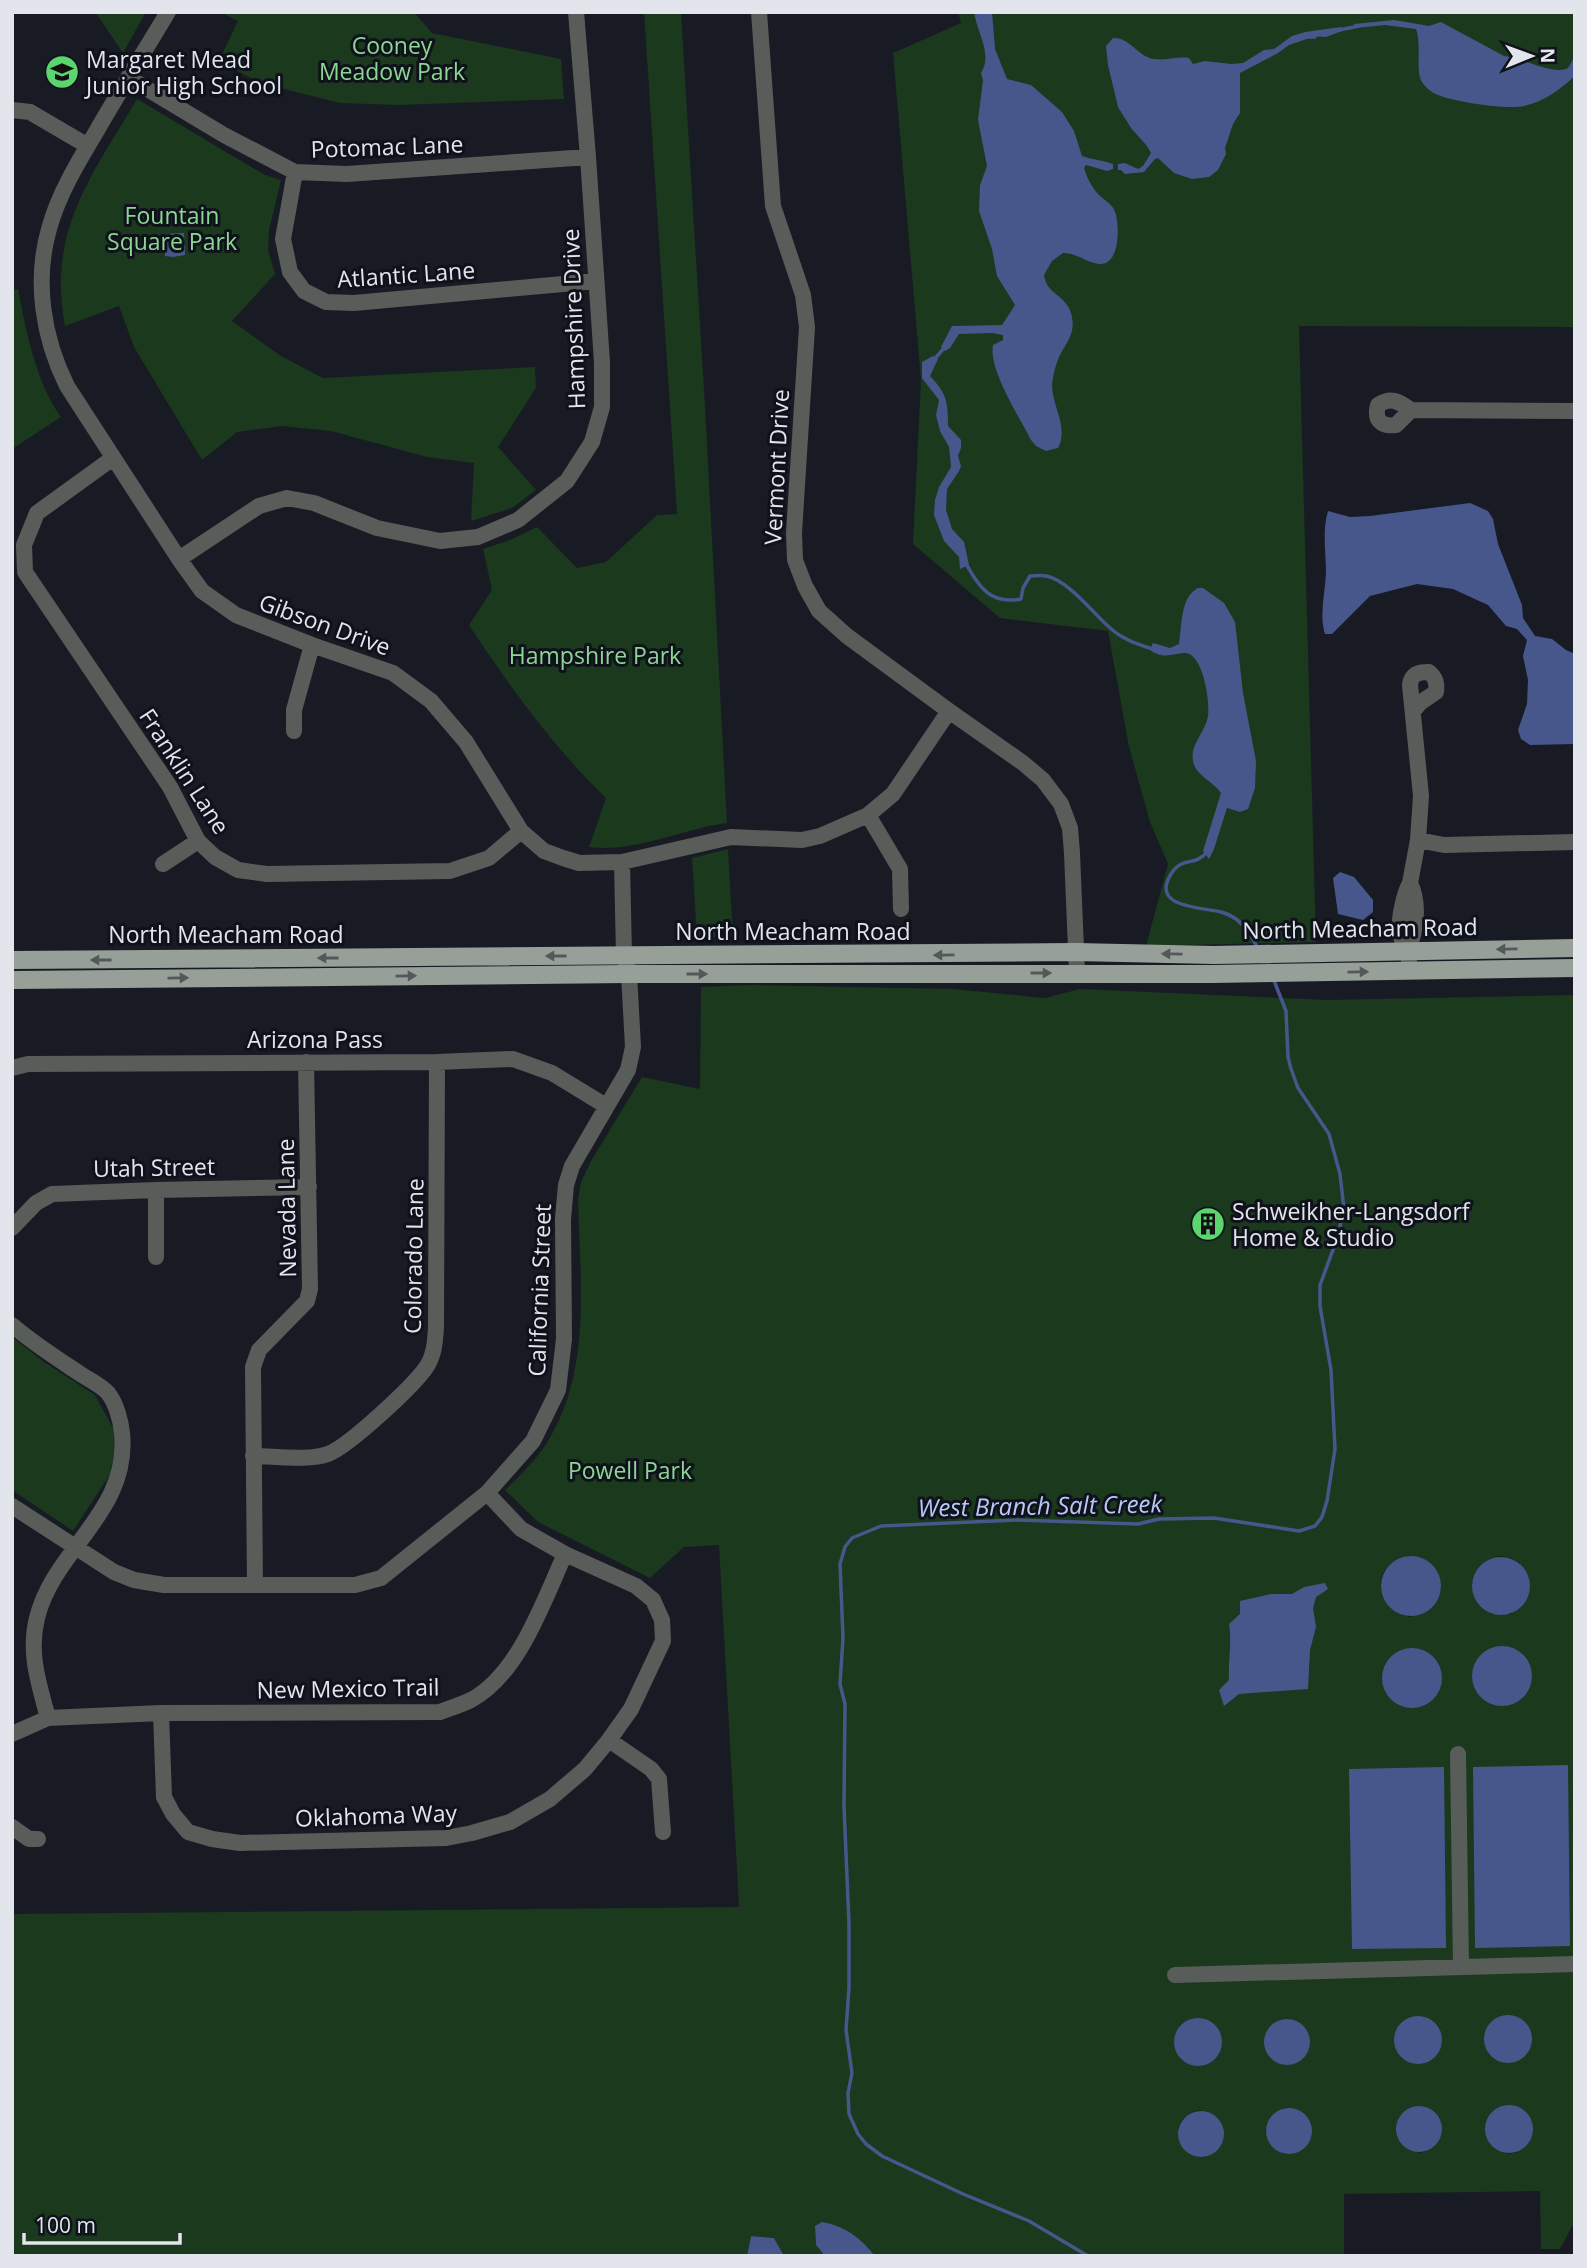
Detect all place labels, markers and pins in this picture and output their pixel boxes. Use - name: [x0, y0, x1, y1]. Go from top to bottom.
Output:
- place label: Margaret Mead Junior High School: [84, 43, 282, 101]
- school or university icon: Margaret Mead Junior High School: [43, 53, 81, 91]
- place label: Schweikher-Langsdorf Home & Studio: [1232, 1195, 1471, 1253]
- building icon: Schweikher-Langsdorf Home & Studio: [1189, 1205, 1227, 1243]

